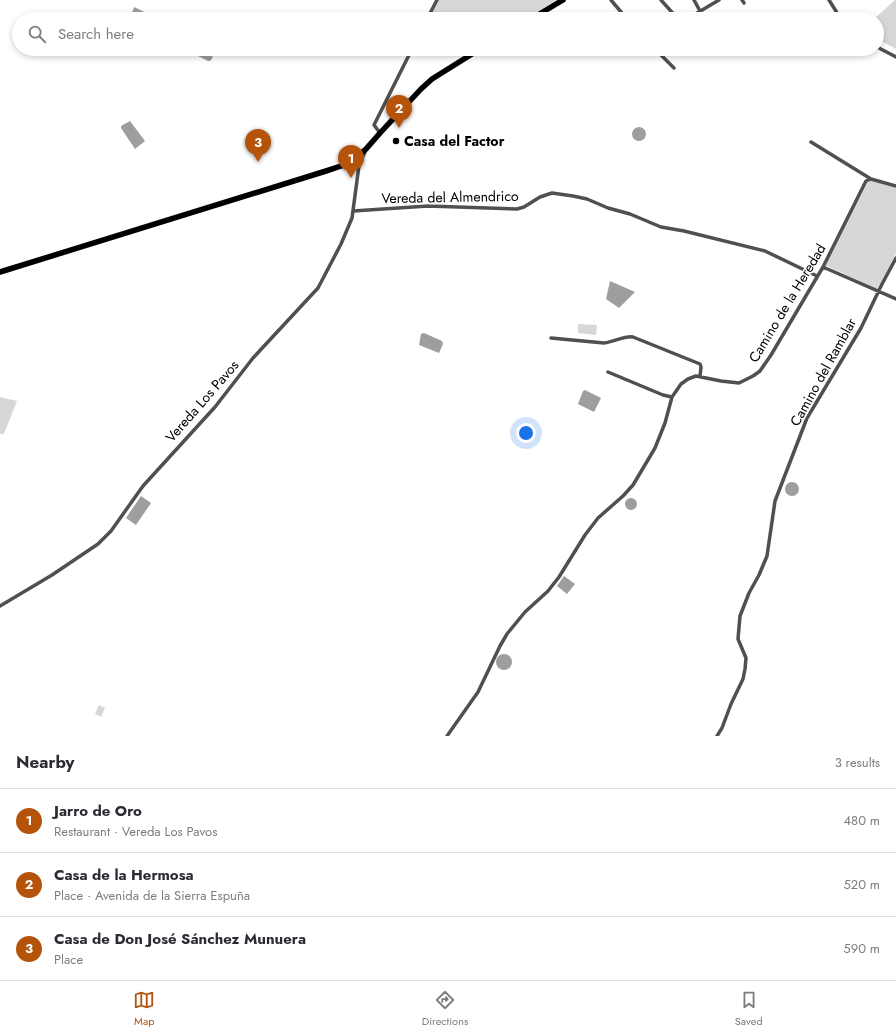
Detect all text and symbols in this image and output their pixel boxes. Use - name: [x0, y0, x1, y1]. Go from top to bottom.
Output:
- search box: [12, 12, 884, 56]
- icon: search: [26, 23, 48, 45]
- text: Search here: [58, 23, 134, 45]
- pin: 2: [386, 95, 412, 128]
- pin: 3: [245, 129, 271, 162]
- place label: Casa del Factor: [404, 131, 505, 151]
- marker: Casa del Factor: [391, 136, 401, 146]
- pin: 1: [338, 145, 364, 178]
- street label: Vereda del Almendrico: [381, 186, 519, 208]
- street label: Camino de la Heredad: [744, 240, 830, 366]
- street label: Camino del Ramblar: [785, 314, 861, 430]
- street label: Vereda Los Pavos: [161, 355, 244, 446]
- your location: [516, 423, 536, 443]
- text: Nearby: [16, 750, 74, 774]
- text: 3 results: [835, 753, 880, 772]
- text: Jarro de Oro: [54, 800, 142, 822]
- text: 1: [26, 811, 32, 830]
- text: 480 m: [843, 811, 880, 830]
- text: Restaurant · Vereda Los Pavos: [54, 822, 217, 841]
- text: Casa de la Hermosa: [54, 864, 194, 886]
- text: 2: [25, 875, 33, 894]
- text: 520 m: [843, 875, 880, 894]
- text: Place · Avenida de la Sierra Espuña: [54, 886, 250, 905]
- text: Casa de Don José Sánchez Munuera: [54, 928, 306, 950]
- text: 3: [25, 939, 33, 958]
- text: 590 m: [843, 939, 880, 958]
- text: Place: [54, 950, 83, 969]
- tab: Map: [133, 989, 155, 1029]
- tab: Directions: [422, 989, 468, 1029]
- tab: Saved: [735, 989, 763, 1029]

